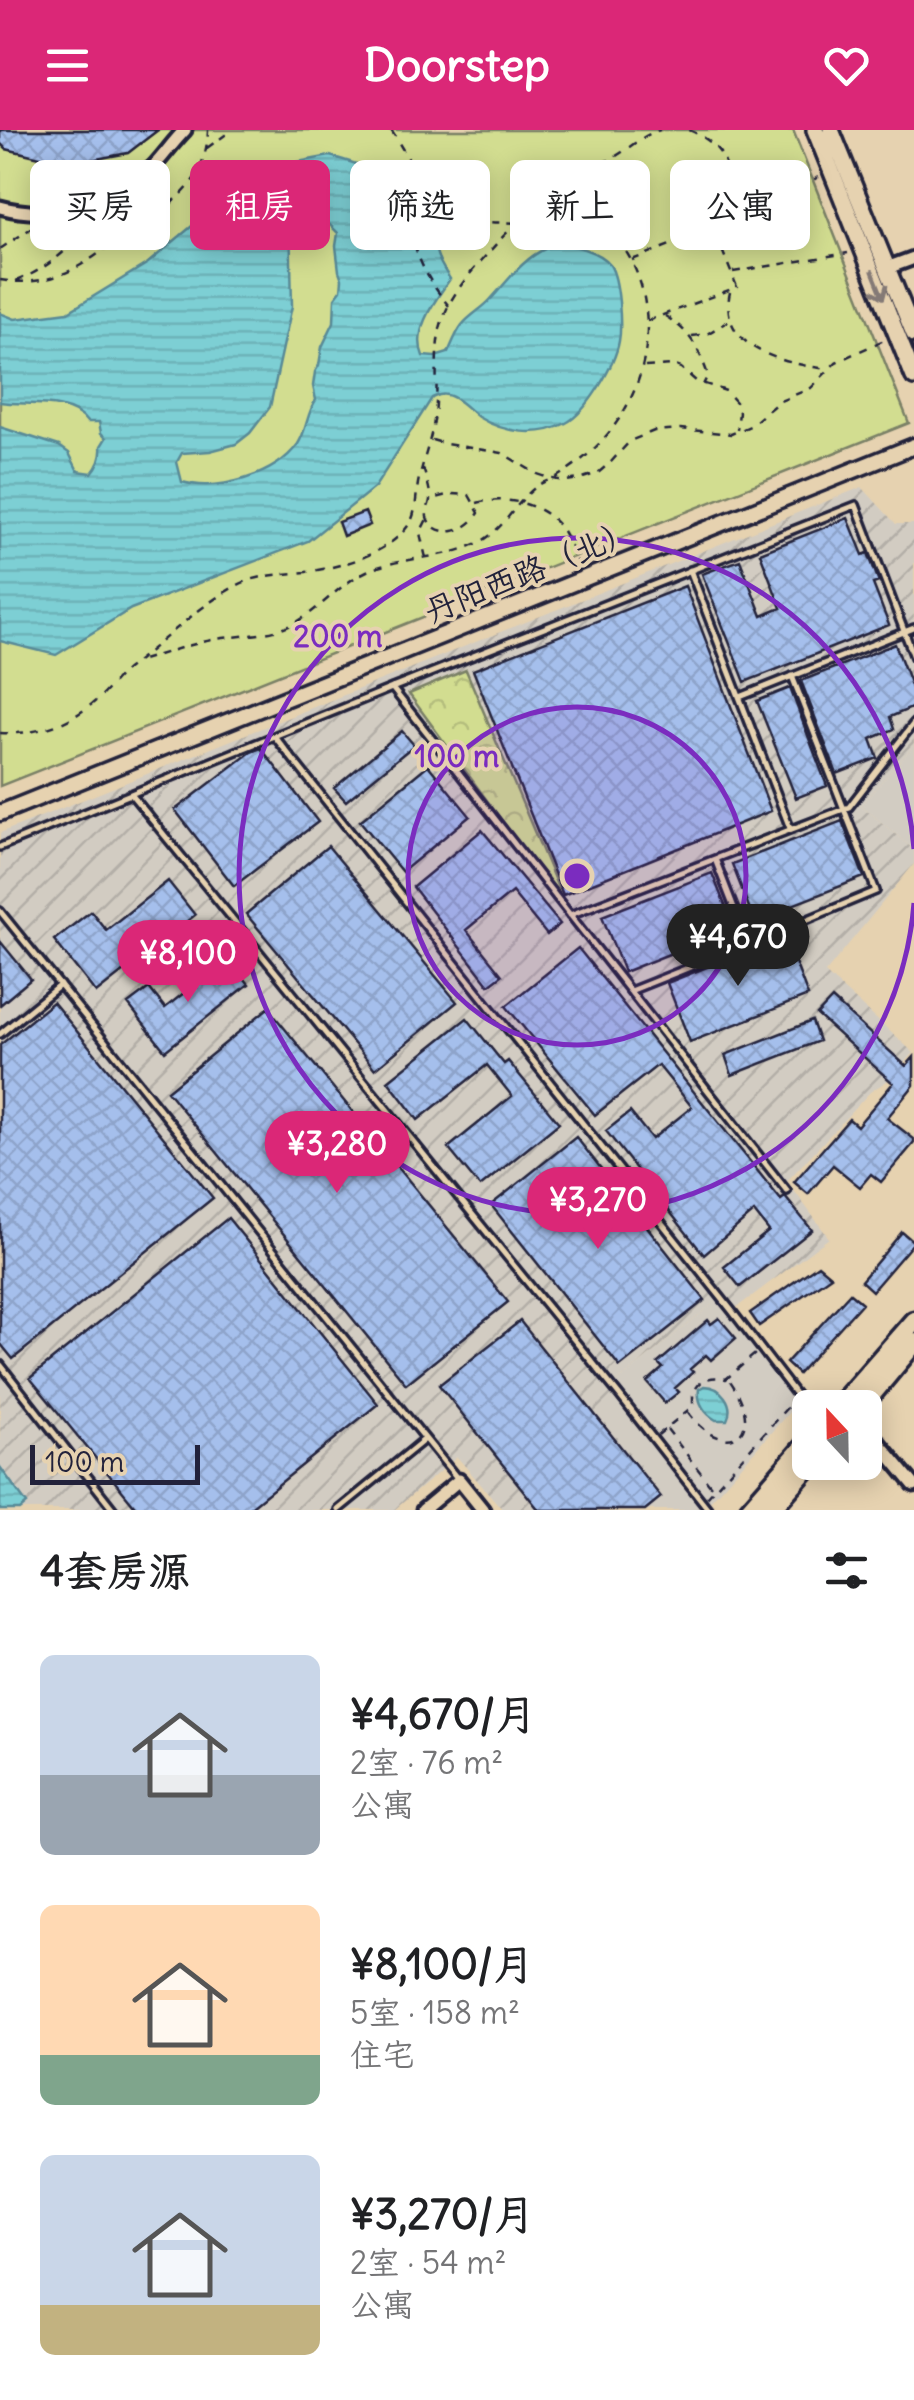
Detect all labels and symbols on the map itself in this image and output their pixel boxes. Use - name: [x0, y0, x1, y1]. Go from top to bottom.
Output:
- one-way arrow: [870, 270, 888, 300]
- street label: 丹阳西路（北）: [418, 510, 641, 632]
- text: 200 m: [293, 617, 383, 655]
- text: 100 m: [415, 737, 499, 775]
- centre of rings: [559, 858, 595, 894]
- pin: ¥4,670: [657, 904, 819, 989]
- pin: ¥8,100: [107, 920, 269, 1005]
- pin: ¥3,280: [256, 1111, 418, 1196]
- pin: ¥3,270: [517, 1167, 679, 1252]
- north arrow: [792, 1390, 882, 1480]
- scale bar: [30, 1440, 200, 1484]

